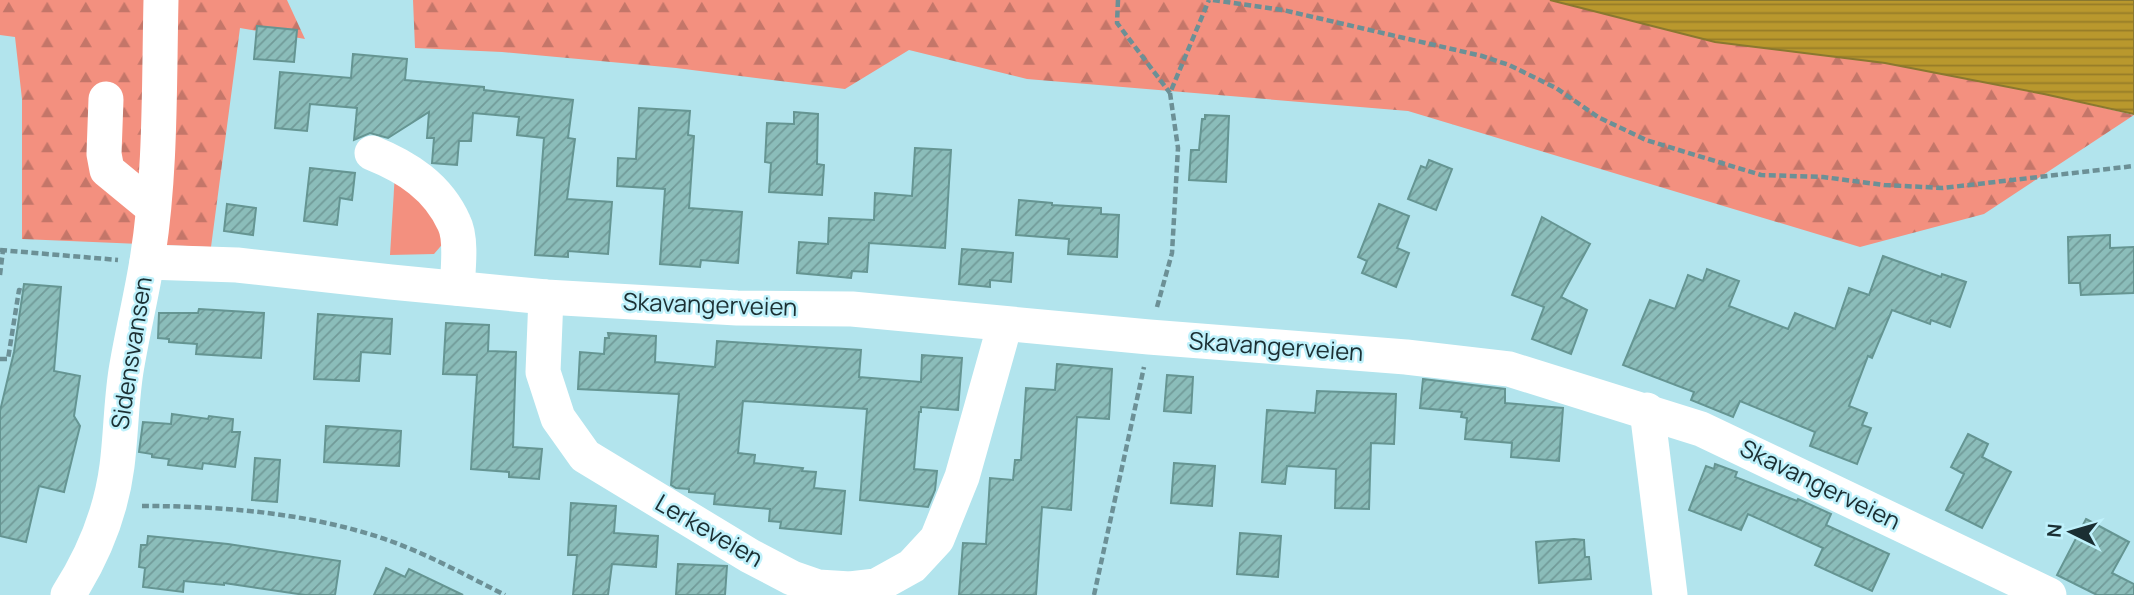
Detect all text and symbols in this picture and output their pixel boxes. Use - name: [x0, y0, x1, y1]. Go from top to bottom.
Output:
- street label: Sidensvansen: [102, 274, 159, 432]
- street label: Skavangerveien: [622, 284, 798, 323]
- street label: Skavangerveien: [1188, 323, 1364, 368]
- street label: Skavangerveien: [1735, 431, 1906, 537]
- street label: Lerkeveien: [650, 486, 770, 574]
- north arrow: [2036, 497, 2106, 567]
- text: N: [2041, 523, 2068, 538]

